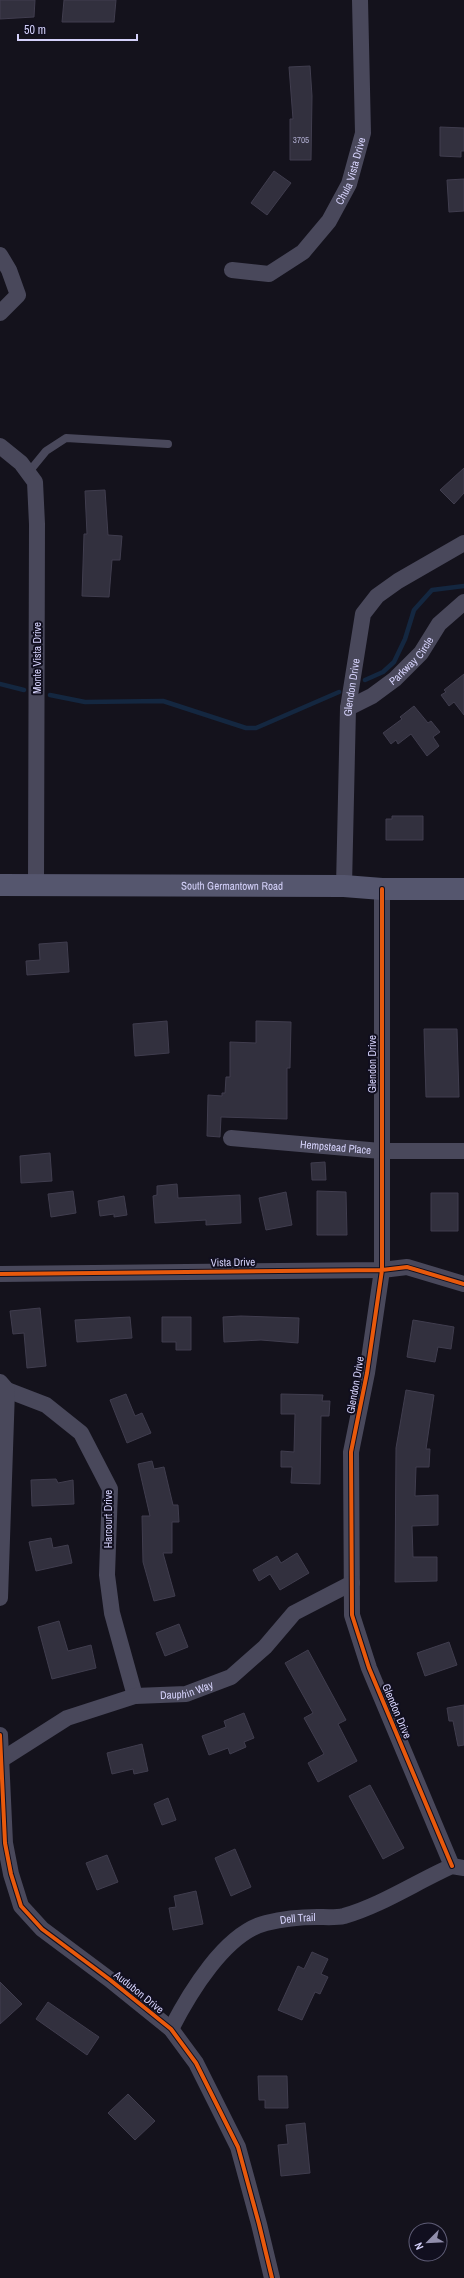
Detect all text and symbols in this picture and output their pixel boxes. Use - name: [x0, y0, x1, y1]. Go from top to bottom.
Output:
- scale bar: [18, 16, 137, 42]
- text: 50 m: [24, 22, 46, 38]
- house number: 3705: [293, 134, 309, 146]
- street label: Chula Vista Drive: [332, 136, 368, 207]
- street label: Monte Vista Drive: [30, 622, 44, 694]
- street label: Parkway Circle: [386, 634, 437, 688]
- street label: Glendon Drive: [341, 657, 363, 716]
- street label: South Germantown Road: [181, 879, 283, 893]
- street label: Glendon Drive: [365, 1035, 379, 1093]
- street label: Hempstead Place: [299, 1137, 372, 1157]
- street label: Vista Drive: [211, 1255, 255, 1269]
- street label: Glendon Drive: [343, 1355, 367, 1415]
- street label: Harcourt Drive: [101, 1490, 115, 1548]
- street label: Dauphin Way: [160, 1677, 216, 1702]
- street label: Glendon Drive: [379, 1681, 415, 1741]
- street label: Dell Trail: [279, 1910, 316, 1927]
- street label: Audubon Drive: [110, 1967, 167, 2016]
- north arrow: [408, 2222, 448, 2262]
- text: N: [411, 2240, 427, 2252]

